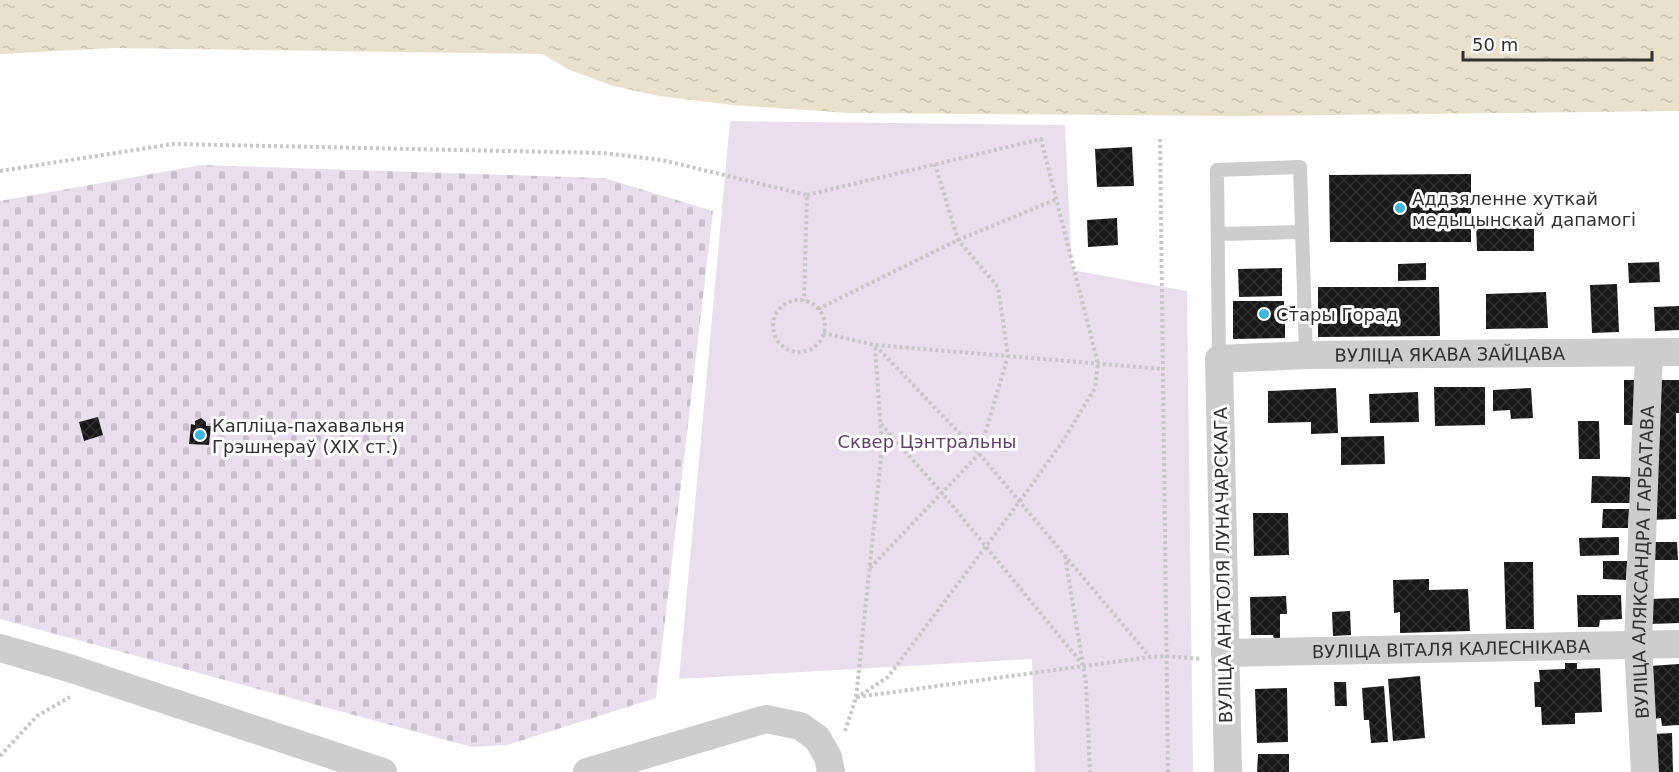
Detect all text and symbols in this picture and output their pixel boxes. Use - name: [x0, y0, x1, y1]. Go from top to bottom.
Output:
- scale bar: [1463, 24, 1652, 62]
- text: 50 m: [1472, 34, 1518, 55]
- place label: Аддзяленне хуткай медыцынскай дапамогі: [1412, 188, 1636, 230]
- marker: Аддзяленне хуткай медыцынскай дапамогі: [1393, 201, 1407, 215]
- place label: Стары Горад: [1276, 304, 1398, 325]
- marker: Стары Горад: [1257, 307, 1271, 321]
- street label: ВУЛІЦА ЯКАВА ЗАЙЦАВА: [1334, 342, 1566, 365]
- street label: ВУЛІЦА АЛЯКСАНДРА ГАРБАТАВА: [1628, 404, 1658, 720]
- street label: ВУЛІЦА АНАТОЛЯ ЛУНАЧАРСКАГА: [1210, 406, 1236, 723]
- place label: Капліца-пахавальня Грэшнераў (XIX ст.): [212, 415, 405, 457]
- marker: Капліца-пахавальня Грэшнераў (XIX ст.): [193, 428, 207, 442]
- park label: Сквер Цэнтральны: [838, 431, 1016, 452]
- street label: ВУЛІЦА ВІТАЛЯ КАЛЕСНІКАВА: [1312, 635, 1591, 662]

